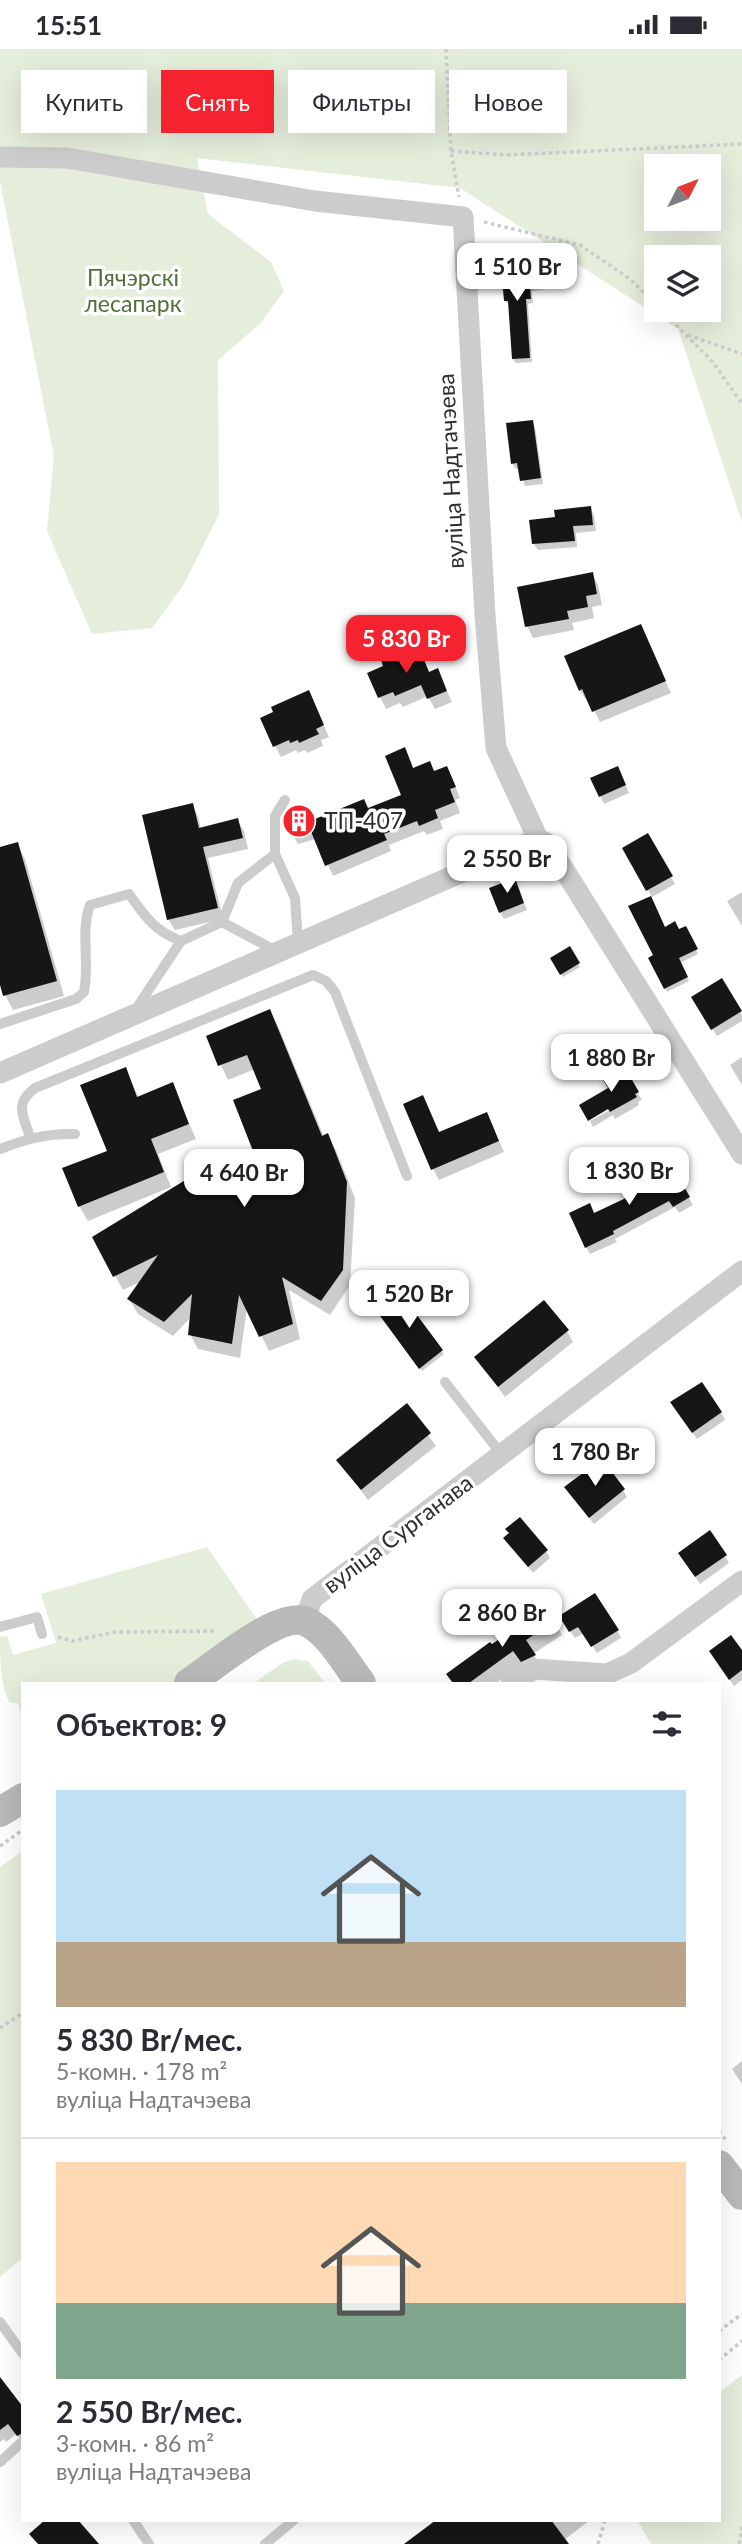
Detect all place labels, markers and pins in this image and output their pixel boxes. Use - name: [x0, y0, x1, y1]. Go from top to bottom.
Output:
- pin: 1 510 Br: [445, 243, 589, 303]
- pin: 5 830 Br: [334, 615, 478, 675]
- building icon: ТП-407: [280, 802, 318, 840]
- place label: ТП-407: [324, 806, 403, 834]
- pin: 2 550 Br: [435, 835, 579, 895]
- pin: 1 880 Br: [539, 1035, 683, 1094]
- pin: 1 830 Br: [557, 1147, 701, 1207]
- pin: 4 640 Br: [172, 1149, 316, 1209]
- pin: 1 520 Br: [337, 1271, 481, 1330]
- pin: 1 780 Br: [523, 1429, 667, 1488]
- pin: 2 860 Br: [430, 1589, 574, 1649]

